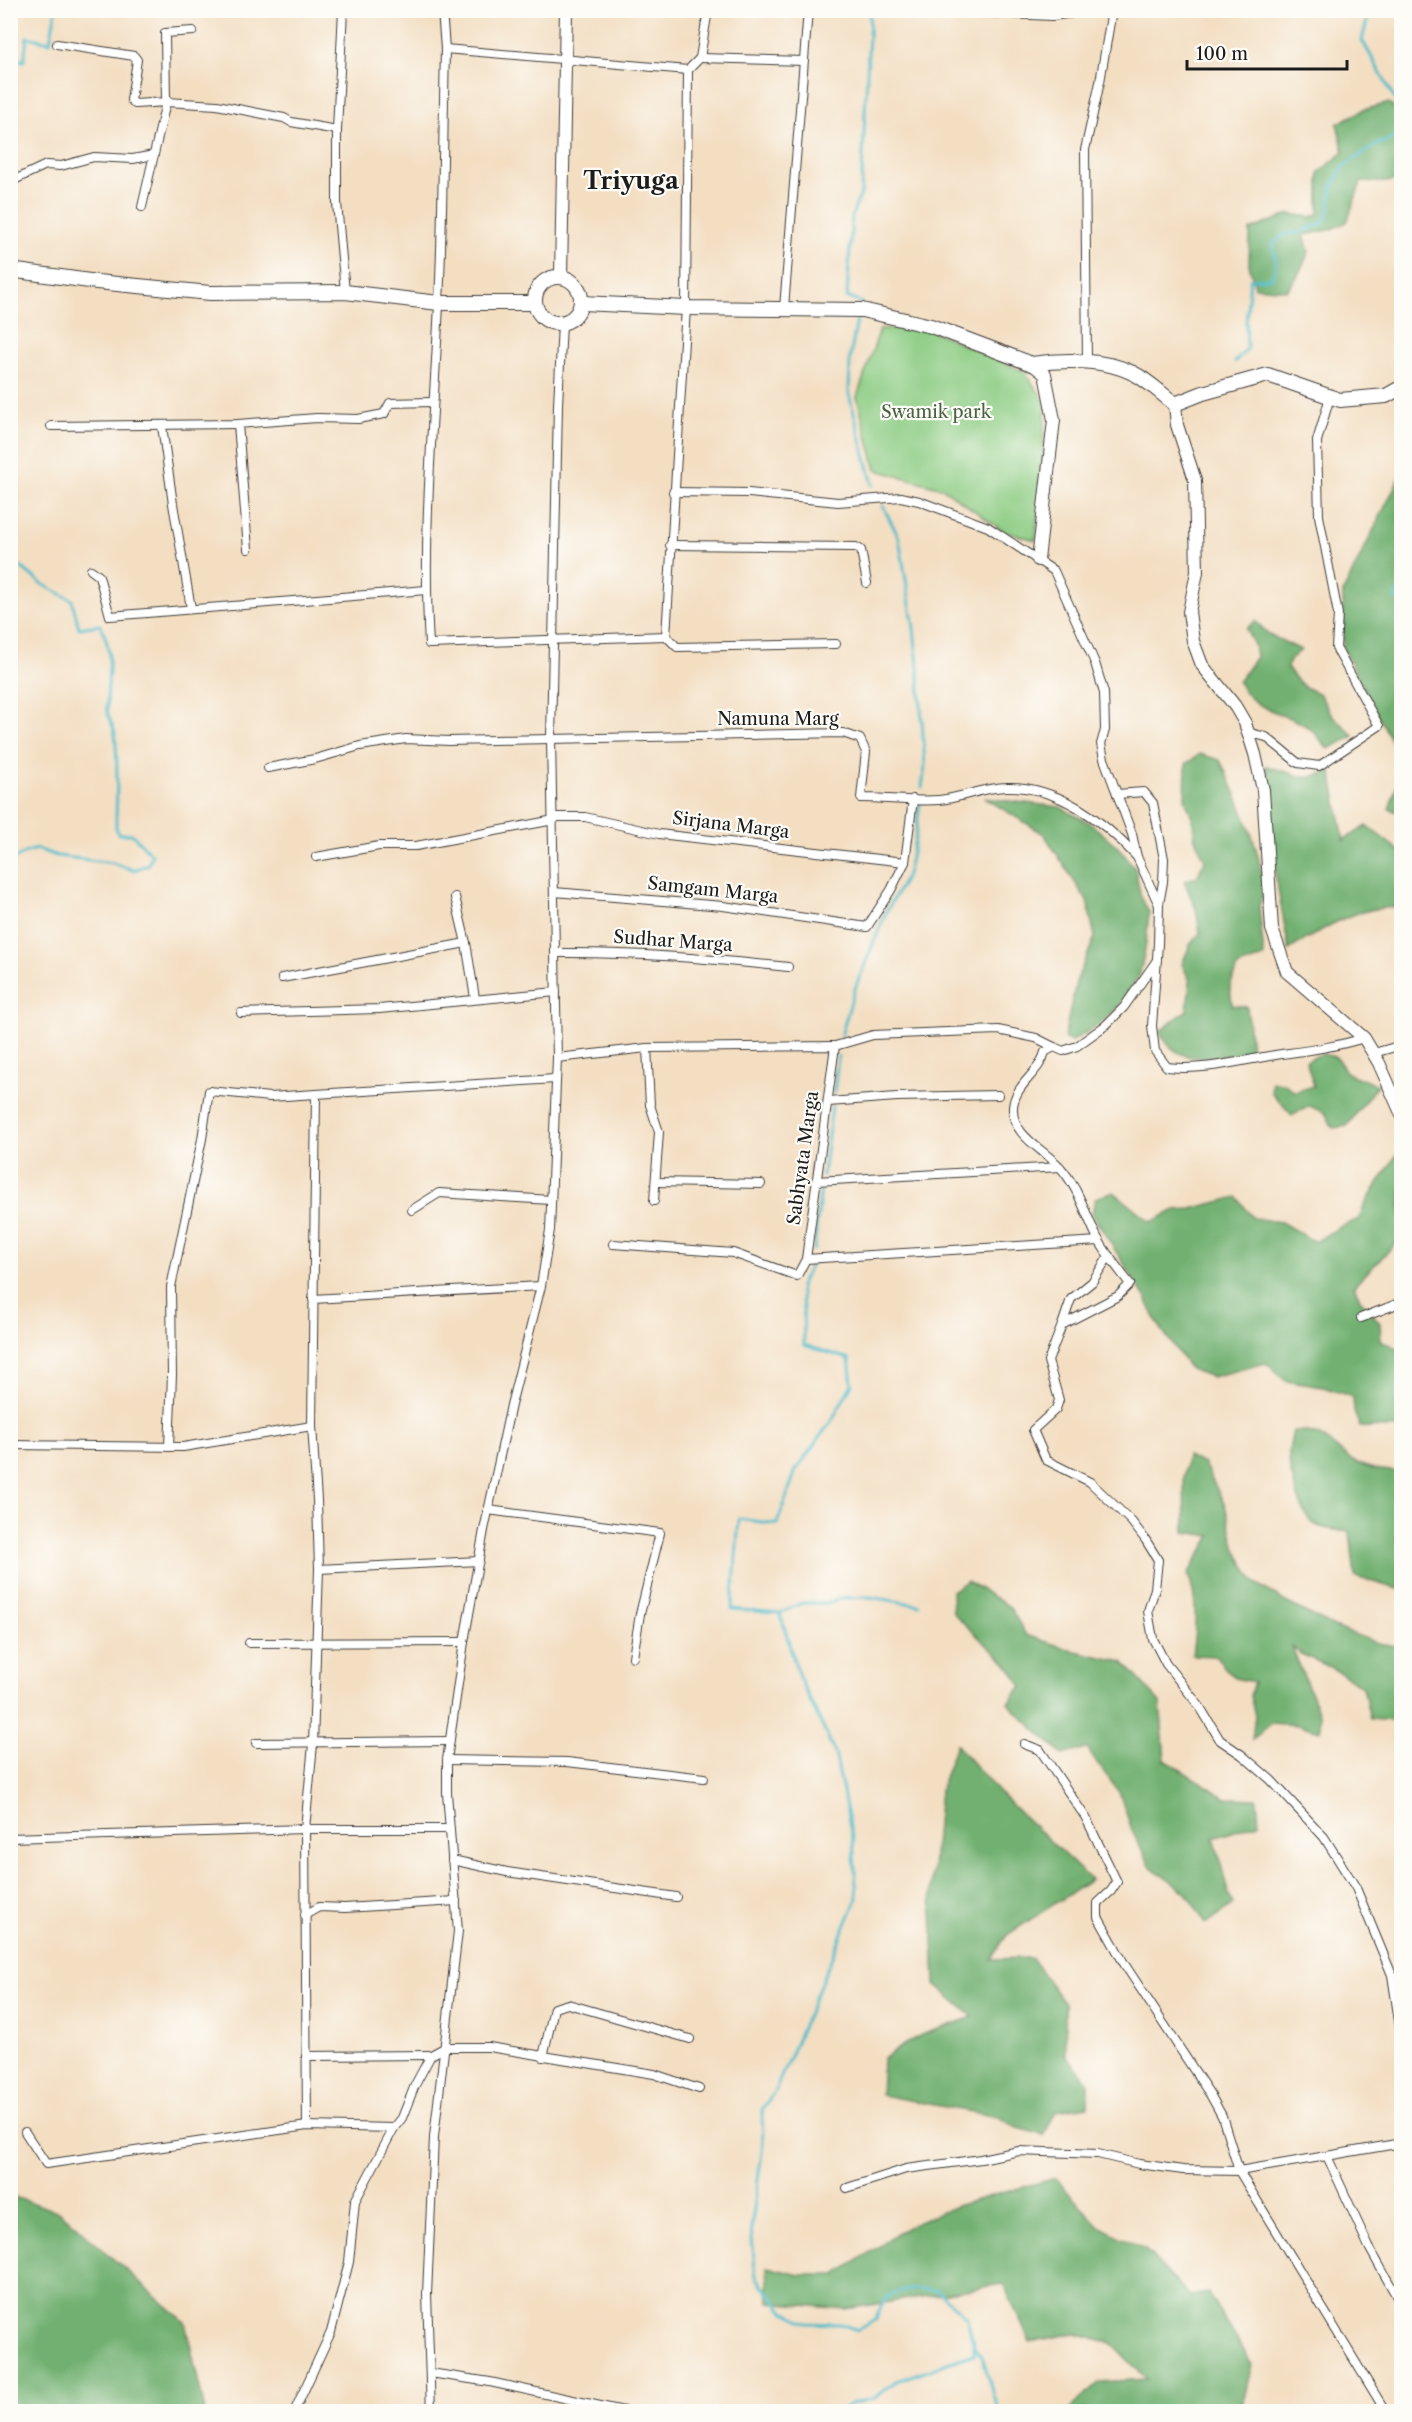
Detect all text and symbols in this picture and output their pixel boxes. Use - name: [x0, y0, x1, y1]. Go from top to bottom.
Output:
- scale bar: [1187, 33, 1348, 71]
- text: 100 m: [1196, 43, 1248, 65]
- district label: Triyuga: [583, 166, 680, 195]
- park label: Swamik park: [881, 401, 993, 423]
- street label: Namuna Marg: [717, 708, 839, 730]
- street label: Sirjana Marga: [671, 807, 791, 843]
- street label: Samgam Marga: [647, 872, 780, 908]
- street label: Sudhar Marga: [613, 926, 734, 956]
- street label: Sabhyata Marga: [783, 1089, 823, 1227]

